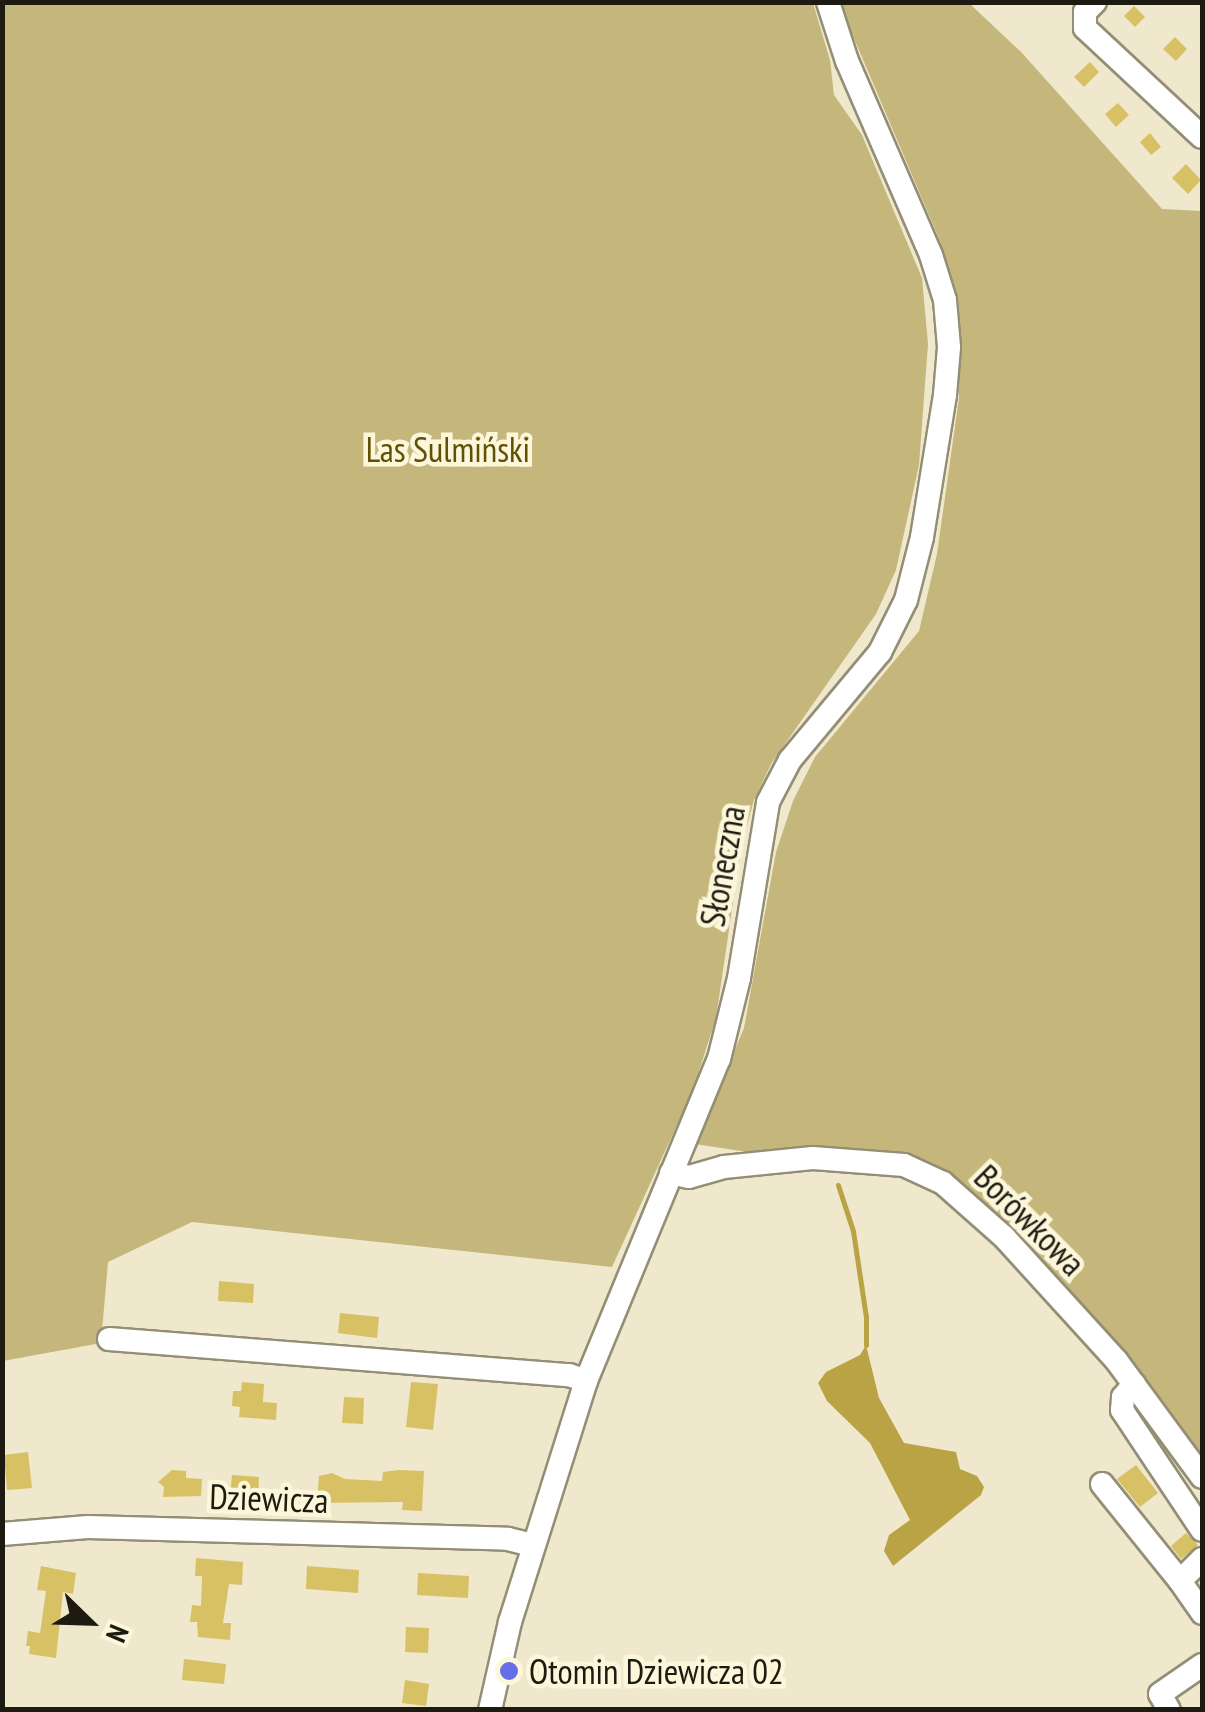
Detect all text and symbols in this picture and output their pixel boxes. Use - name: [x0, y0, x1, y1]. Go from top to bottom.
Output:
- park label: Las Sulmiński: [366, 428, 530, 470]
- street label: Słoneczna: [691, 802, 753, 930]
- street label: Borówkowa: [966, 1156, 1094, 1284]
- street label: Dziewicza: [209, 1475, 329, 1521]
- north arrow: [40, 1572, 140, 1672]
- text: N: [98, 1620, 138, 1648]
- place label: Otomin Dziewicza 02: [529, 1650, 784, 1692]
- marker: Otomin Dziewicza 02: [498, 1660, 520, 1682]

